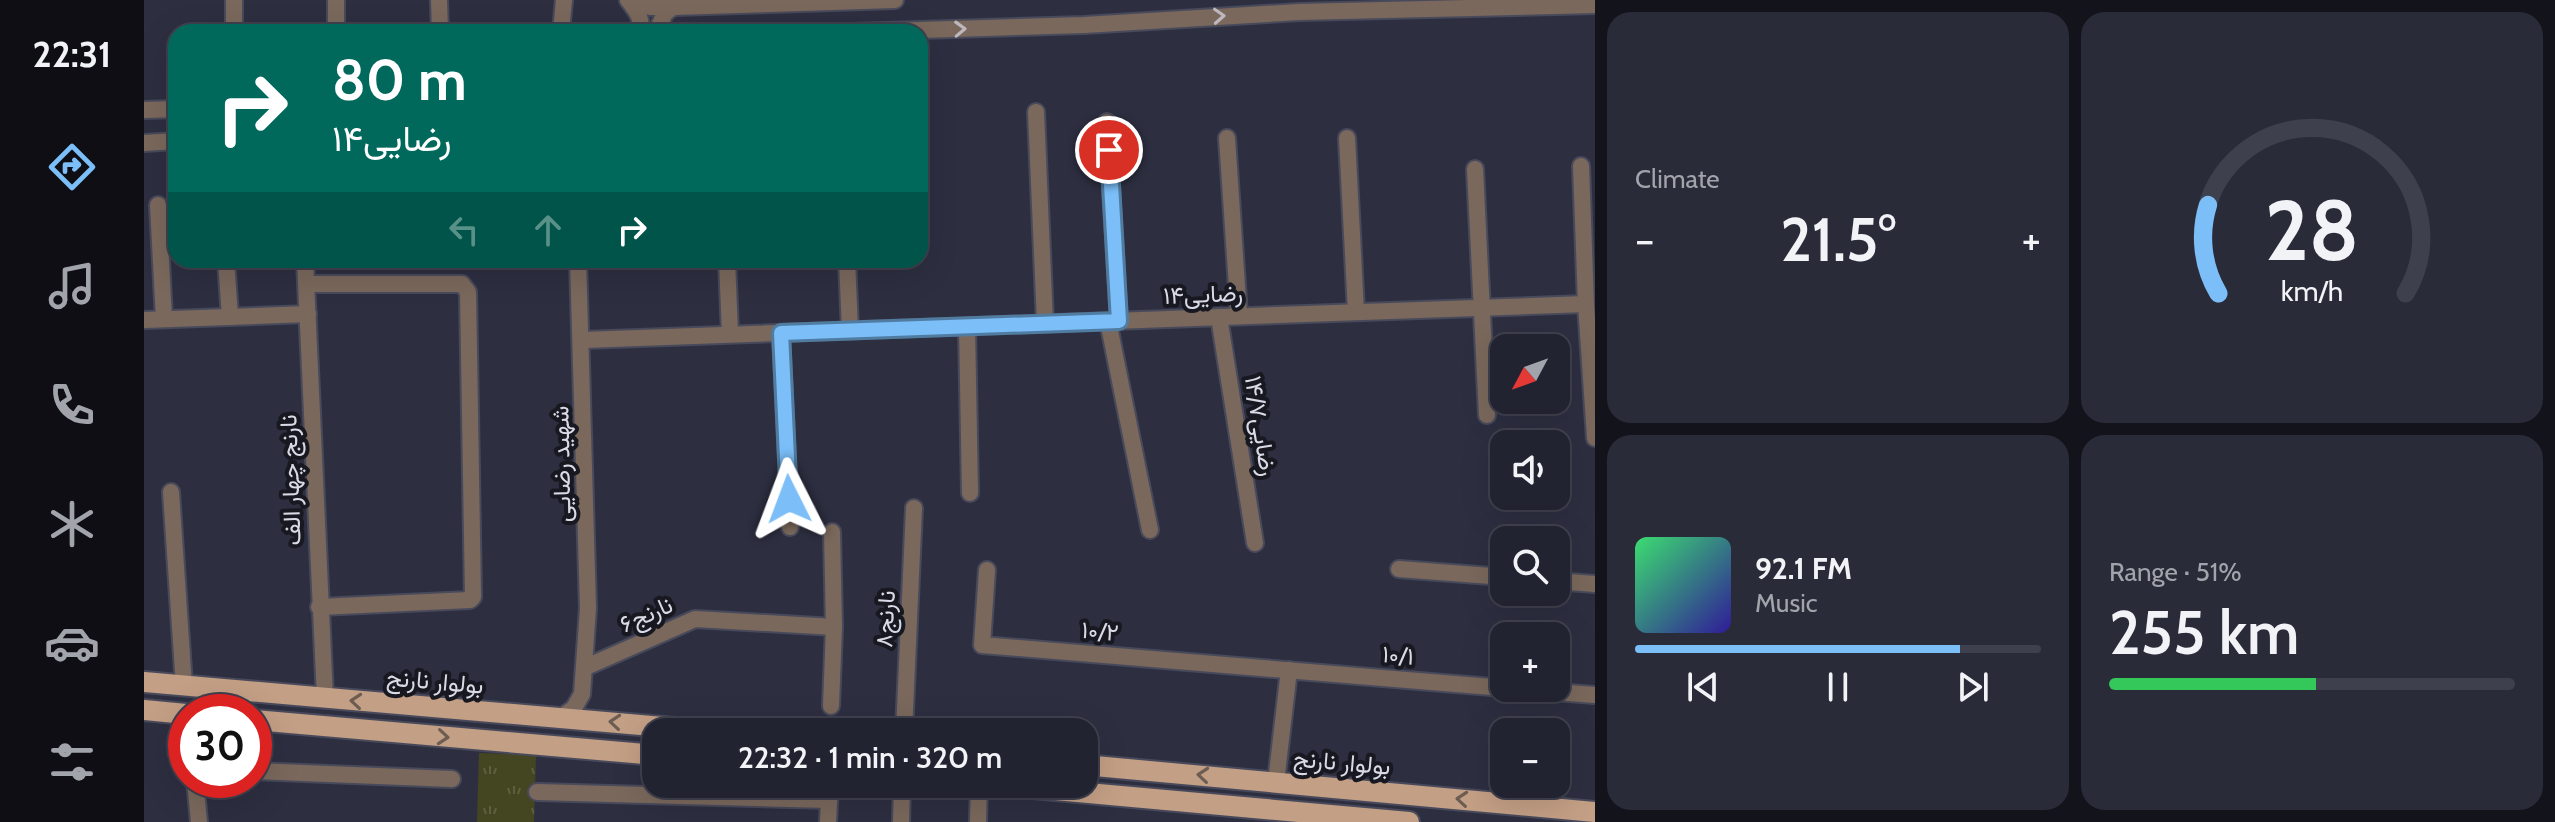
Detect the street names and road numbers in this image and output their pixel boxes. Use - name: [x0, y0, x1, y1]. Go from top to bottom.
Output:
- street label: رضایی۱۴: [1163, 278, 1243, 311]
- street label: رضایی۱۴/۷: [1238, 374, 1283, 479]
- street label: شهید رضایی: [545, 405, 578, 523]
- street label: نارنج چهار الف: [273, 414, 310, 546]
- street label: نارنج۶: [615, 590, 678, 641]
- street label: نارنج۸: [869, 590, 904, 648]
- street label: ۱۰/۲: [1080, 615, 1120, 647]
- street label: ۱۰/۱: [1381, 639, 1415, 671]
- street label: بولوار نارنج: [385, 662, 485, 703]
- street label: بولوار نارنج: [1292, 743, 1392, 784]

